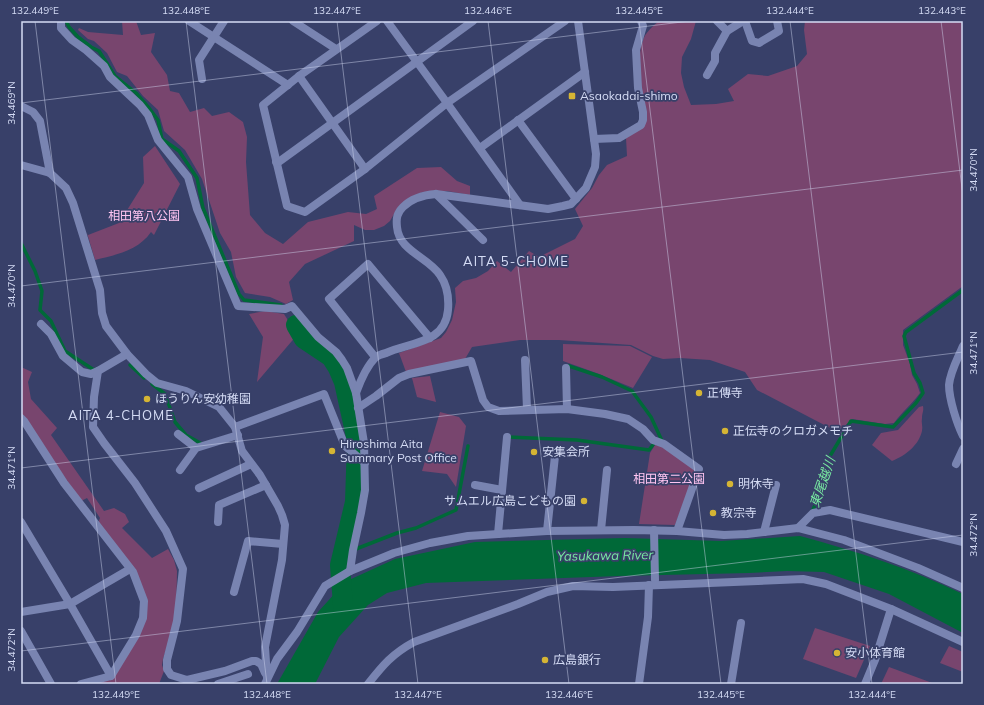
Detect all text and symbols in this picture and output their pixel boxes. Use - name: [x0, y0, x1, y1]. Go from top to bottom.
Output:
- text: 132.449°E: [11, 4, 59, 17]
- text: 132.448°E: [162, 4, 210, 17]
- text: 132.447°E: [313, 4, 361, 17]
- text: 132.446°E: [464, 4, 512, 17]
- text: 132.445°E: [615, 4, 663, 17]
- text: 132.444°E: [766, 4, 814, 17]
- text: 132.443°E: [918, 4, 966, 17]
- text: 34.469°N: [5, 81, 18, 125]
- place label: Asaokadai-shimo: [580, 88, 678, 103]
- marker: Asaokadai-shimo: [567, 91, 577, 101]
- text: 34.470°N: [967, 148, 980, 192]
- park label: 相田第八公園: [108, 208, 180, 223]
- district label: AITA 5-CHOME: [463, 253, 569, 269]
- text: 34.470°N: [5, 264, 18, 308]
- text: 34.471°N: [967, 331, 980, 375]
- place label: 正傳寺: [707, 385, 743, 400]
- marker: 正傳寺: [694, 388, 704, 398]
- place label: ほうりん安幼稚園: [155, 391, 251, 406]
- marker: ほうりん安幼稚園: [142, 394, 152, 404]
- district label: AITA 4-CHOME: [68, 407, 174, 423]
- place label: 正伝寺のクロガメモチ: [733, 423, 853, 438]
- marker: 正伝寺のクロガメモチ: [720, 426, 730, 436]
- place label: Hiroshima Aita Summary Post Office: [340, 436, 457, 465]
- place label: 安集会所: [542, 444, 590, 459]
- text: 34.471°N: [5, 446, 18, 490]
- marker: Hiroshima Aita Summary Post Office: [327, 446, 337, 456]
- marker: 安集会所: [529, 447, 539, 457]
- water label: 東尾越川: [806, 453, 839, 509]
- park label: 相田第二公園: [633, 471, 705, 486]
- place label: 明休寺: [738, 476, 774, 491]
- marker: 明休寺: [725, 479, 735, 489]
- place label: サムエル広島こどもの園: [444, 493, 576, 508]
- marker: サムエル広島こどもの園: [579, 496, 589, 506]
- place label: 教宗寺: [721, 505, 757, 520]
- marker: 教宗寺: [708, 508, 718, 518]
- text: 34.472°N: [967, 513, 980, 557]
- water label: Yasukawa River: [557, 546, 654, 564]
- text: 34.472°N: [5, 628, 18, 672]
- place label: 安小体育館: [845, 645, 905, 660]
- marker: 安小体育館: [832, 648, 842, 658]
- place label: 広島銀行: [553, 652, 601, 667]
- marker: 広島銀行: [540, 655, 550, 665]
- text: 132.449°E: [92, 688, 140, 701]
- text: 132.448°E: [243, 688, 291, 701]
- text: 132.447°E: [394, 688, 442, 701]
- text: 132.446°E: [545, 688, 593, 701]
- text: 132.445°E: [697, 688, 745, 701]
- text: 132.444°E: [848, 688, 896, 701]

